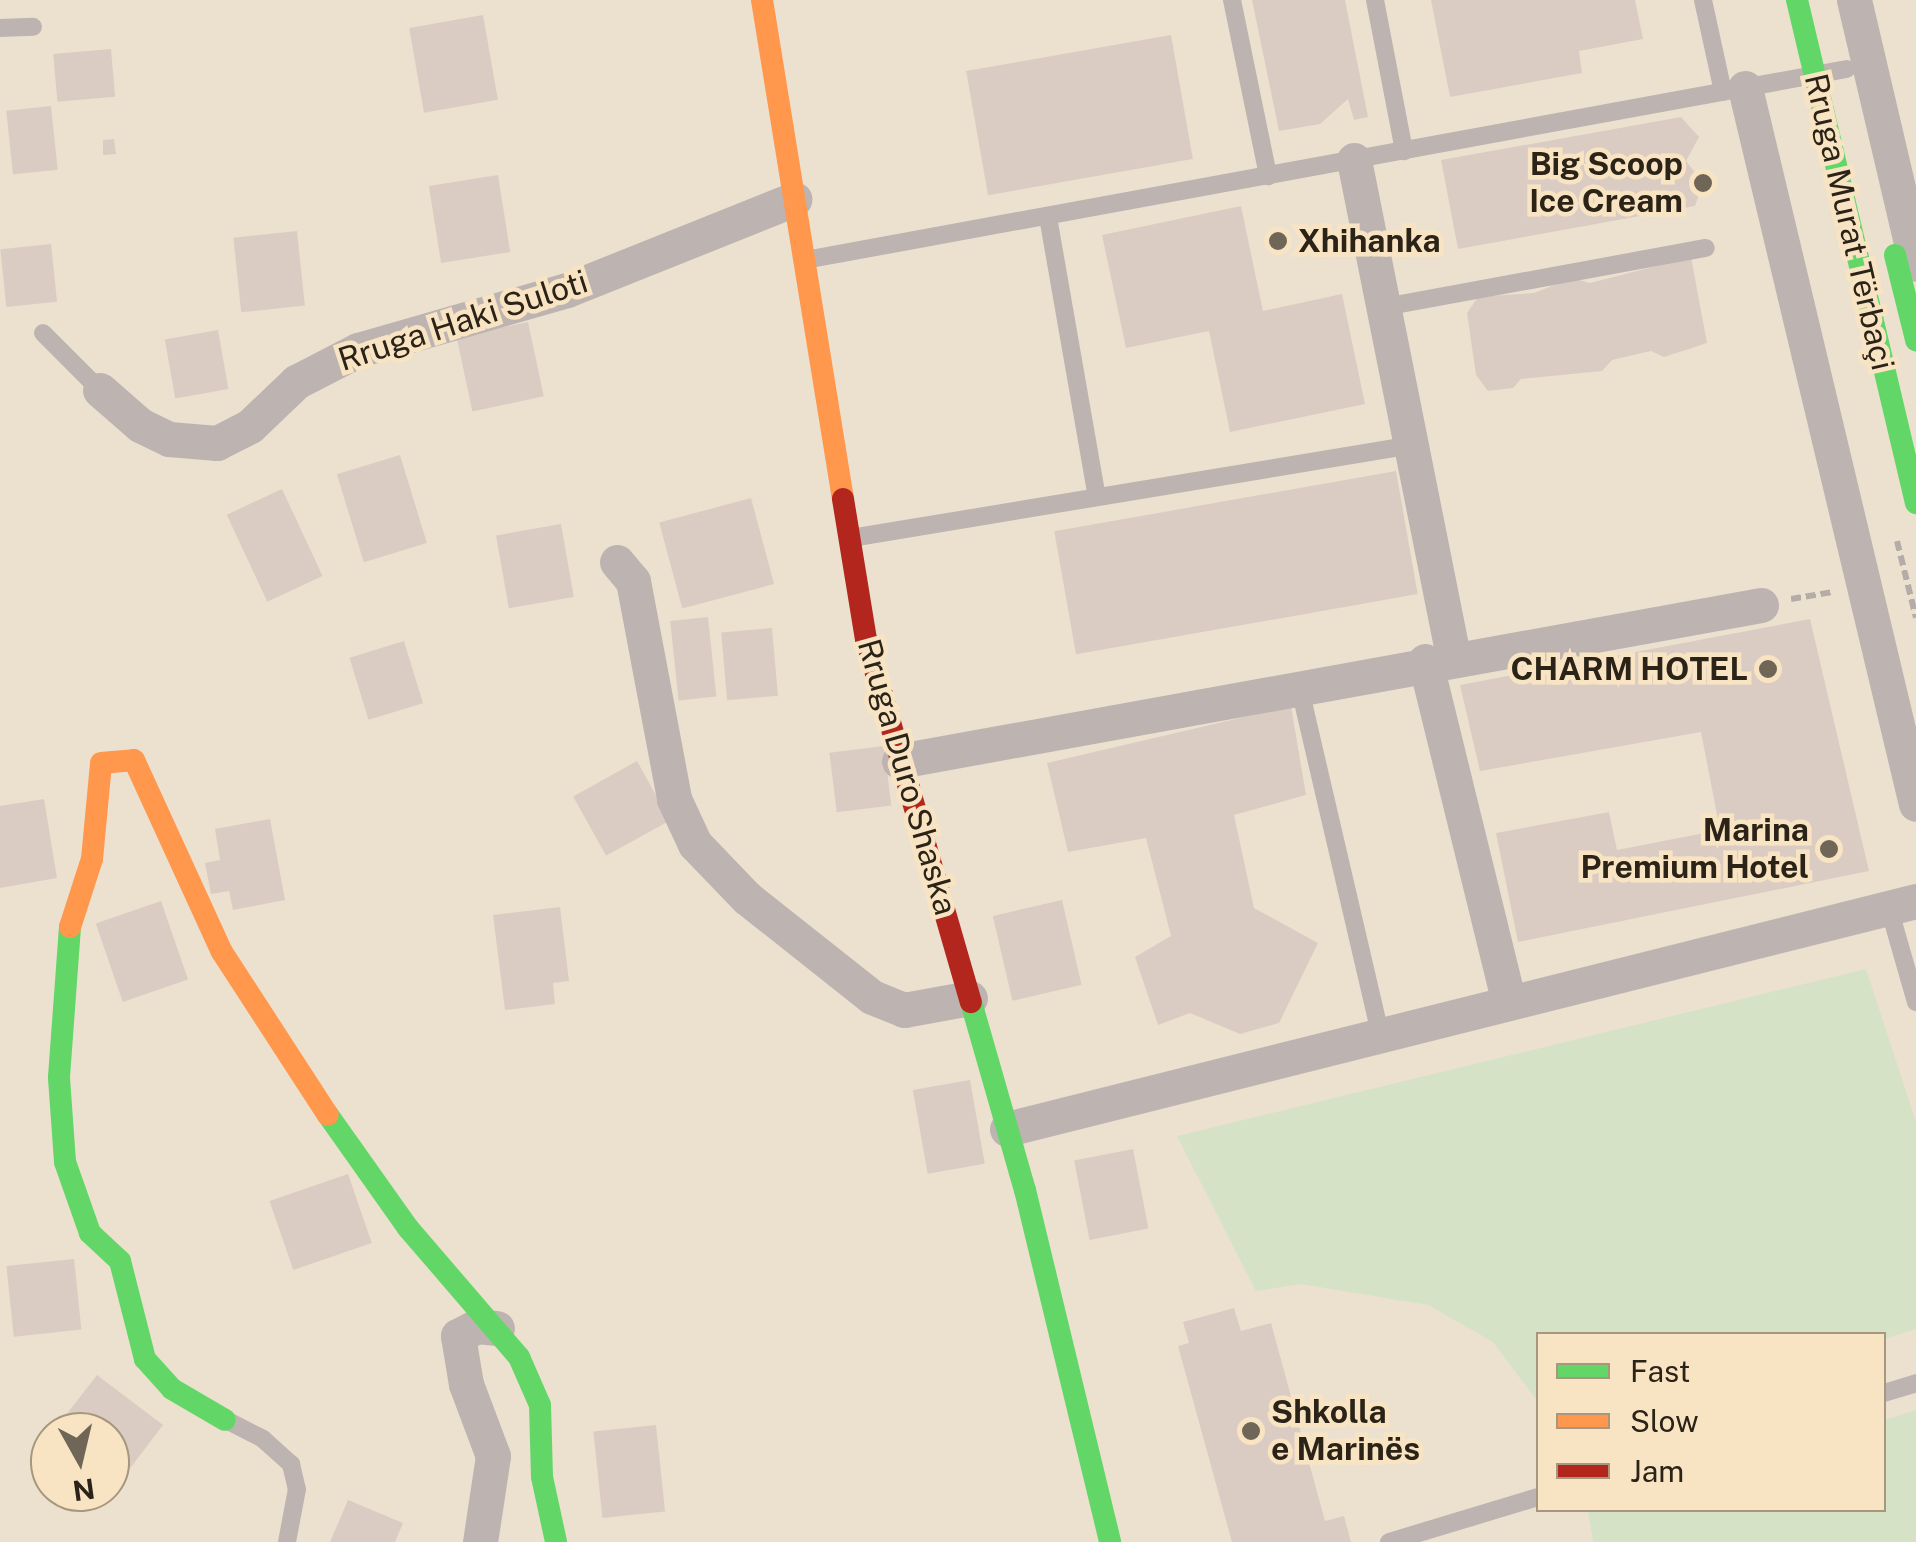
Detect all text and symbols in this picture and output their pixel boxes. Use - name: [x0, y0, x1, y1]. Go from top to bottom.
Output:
- street label: Rruga Murat Tërbaçi: [1796, 70, 1902, 374]
- place label: Big Scoop Ice Cream: [1529, 146, 1683, 221]
- marker: Big Scoop Ice Cream: [1692, 172, 1714, 194]
- place label: Xhihanka: [1298, 222, 1441, 260]
- marker: Xhihanka: [1267, 230, 1289, 252]
- street label: Rruga Haki Suloti: [333, 263, 593, 379]
- street label: Rruga Duro Shaska: [849, 635, 965, 919]
- place label: CHARM HOTEL: [1511, 650, 1748, 688]
- marker: CHARM HOTEL: [1757, 658, 1779, 680]
- place label: Marina Premium Hotel: [1580, 812, 1809, 887]
- marker: Marina Premium Hotel: [1818, 838, 1840, 860]
- legend: [1536, 1332, 1886, 1512]
- text: Fast: [1630, 1353, 1690, 1389]
- place label: Shkolla e Marinës: [1271, 1394, 1420, 1469]
- text: Slow: [1630, 1403, 1699, 1439]
- north arrow: [30, 1412, 130, 1512]
- marker: Shkolla e Marinës: [1240, 1420, 1262, 1442]
- text: Jam: [1630, 1453, 1684, 1489]
- text: N: [71, 1472, 97, 1508]

